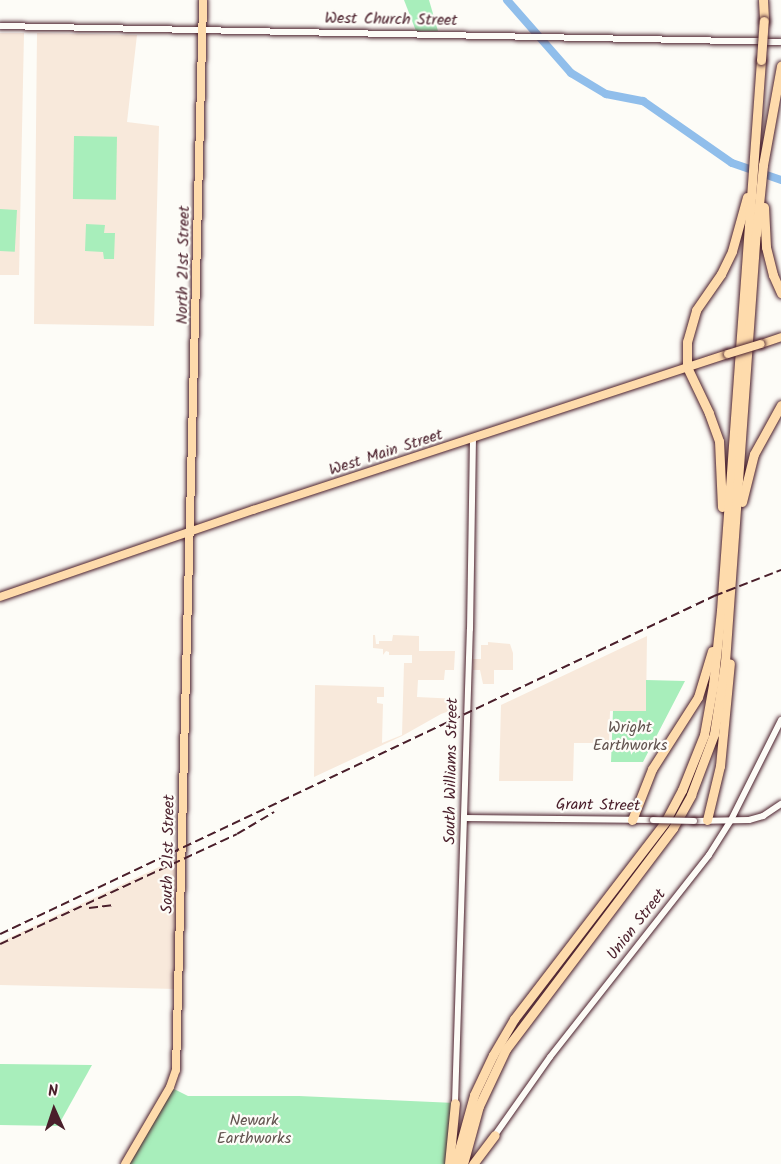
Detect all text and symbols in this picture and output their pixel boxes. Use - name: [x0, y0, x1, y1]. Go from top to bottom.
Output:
- street label: West Church Street: [324, 9, 458, 31]
- street label: North 21st Street: [173, 205, 195, 325]
- street label: West Main Street: [327, 426, 445, 480]
- street label: South Williams Street: [441, 698, 463, 844]
- park label: Wright Earthworks: [593, 718, 667, 756]
- street label: South 21st Street: [158, 794, 180, 914]
- street label: Grant Street: [556, 796, 640, 816]
- street label: Union Street: [603, 886, 671, 964]
- text: N: [47, 1079, 59, 1104]
- north arrow: [24, 1080, 84, 1140]
- park label: Newark Earthworks: [217, 1111, 291, 1149]

